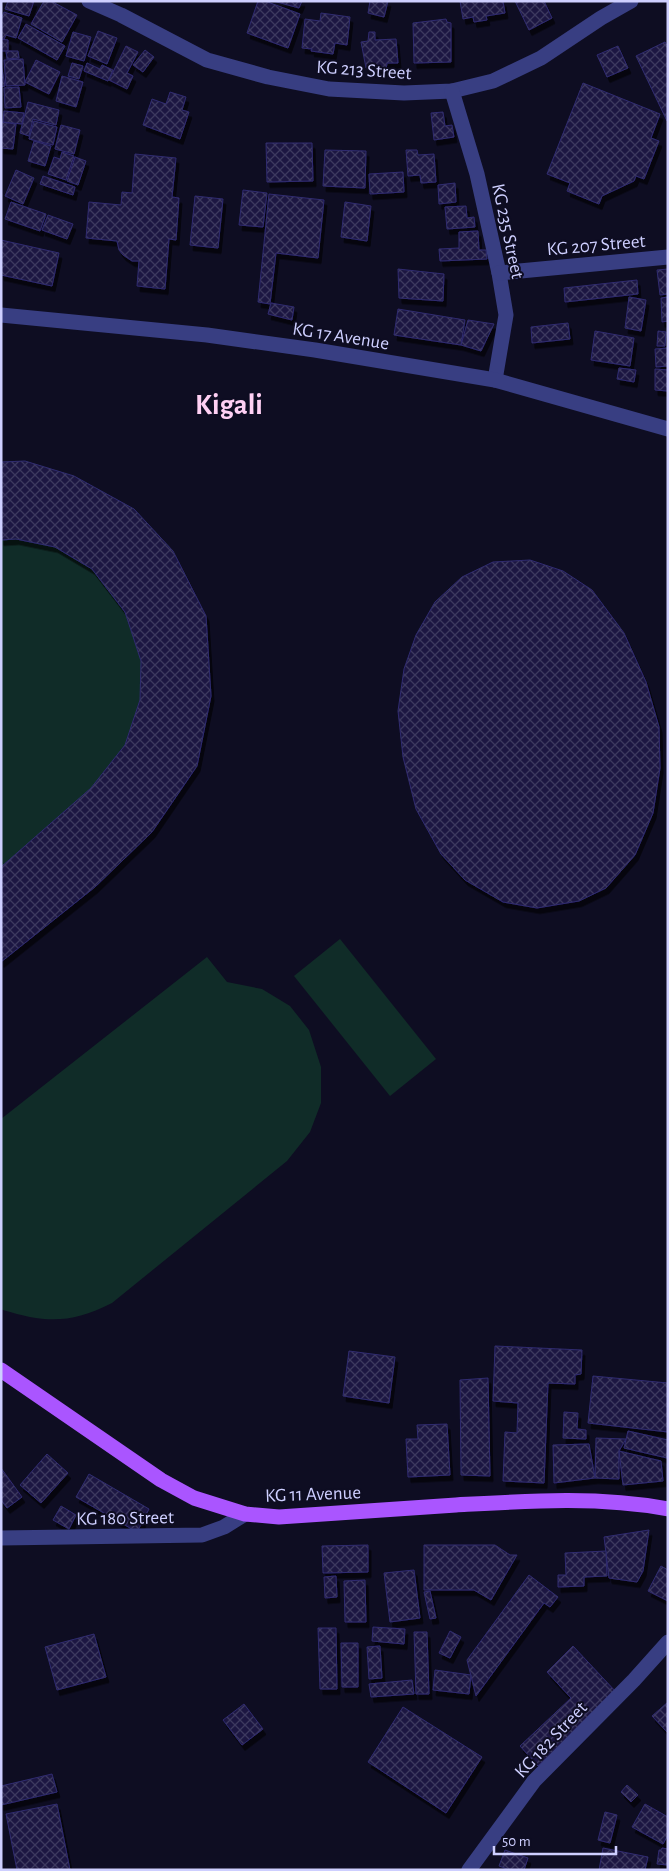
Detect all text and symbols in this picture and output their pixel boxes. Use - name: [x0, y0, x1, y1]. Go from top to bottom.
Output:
- street label: KG 213 Street: [316, 58, 412, 83]
- street label: KG 235 Street: [488, 182, 527, 281]
- street label: KG 207 Street: [546, 232, 646, 259]
- street label: KG 17 Avenue: [291, 319, 390, 353]
- district label: Kigali: [195, 391, 263, 420]
- street label: KG 11 Avenue: [265, 1483, 361, 1506]
- street label: KG 180 Street: [76, 1508, 174, 1529]
- street label: KG 182 Street: [511, 1698, 591, 1782]
- scale bar: [494, 1824, 616, 1856]
- text: 50 m: [502, 1834, 531, 1849]

